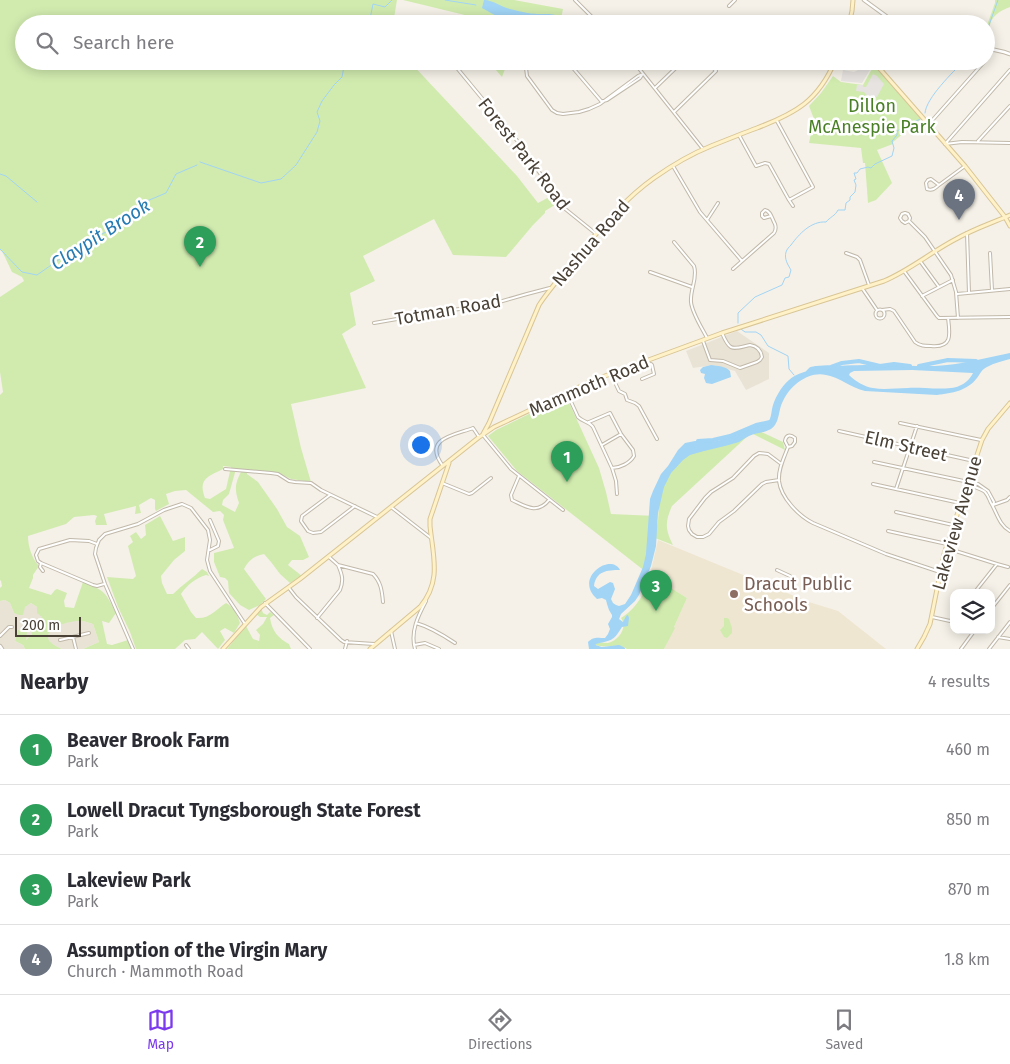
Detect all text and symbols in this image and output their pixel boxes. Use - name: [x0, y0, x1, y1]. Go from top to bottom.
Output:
- search box: [15, 15, 995, 70]
- icon: search: [33, 29, 61, 57]
- text: Search here: [73, 31, 174, 54]
- street label: Forest Park Road: [473, 94, 575, 214]
- park label: Dillon McAnespie Park: [808, 95, 937, 138]
- pin: 4: [943, 179, 975, 220]
- water label: Claypit Brook: [46, 194, 154, 275]
- street label: Nashua Road: [547, 195, 635, 291]
- pin: 2: [184, 226, 216, 267]
- street label: Totman Road: [393, 290, 503, 330]
- street label: Mammoth Road: [526, 351, 652, 421]
- street label: Elm Street: [863, 426, 950, 466]
- your location: [408, 432, 434, 458]
- pin: 1: [551, 441, 583, 482]
- street label: Lakeview Avenue: [927, 453, 987, 593]
- pin: 3: [640, 570, 672, 611]
- place label: Dracut Public Schools: [744, 573, 852, 616]
- marker: Dracut Public Schools: [728, 588, 740, 600]
- map controls: [950, 589, 995, 634]
- button: layers: [950, 589, 995, 634]
- scale bar: [15, 614, 81, 637]
- text: 200 m: [22, 617, 60, 634]
- text: Nearby: [20, 669, 88, 695]
- text: 4 results: [928, 672, 990, 691]
- text: Beaver Brook Farm: [67, 729, 230, 752]
- text: 1: [32, 740, 40, 759]
- text: 460 m: [946, 740, 990, 759]
- text: Park: [67, 752, 99, 771]
- text: Lowell Dracut Tyngsborough State Forest: [67, 799, 421, 822]
- text: 2: [32, 810, 40, 829]
- text: 850 m: [946, 810, 990, 829]
- text: Park: [67, 822, 99, 841]
- text: Lakeview Park: [67, 869, 191, 892]
- text: 3: [32, 880, 40, 899]
- text: 870 m: [948, 880, 990, 899]
- text: Park: [67, 892, 99, 911]
- text: Assumption of the Virgin Mary: [67, 939, 327, 962]
- text: 4: [31, 950, 41, 969]
- text: 1.8 km: [944, 950, 990, 969]
- text: Church · Mammoth Road: [67, 962, 244, 981]
- tab: Map: [147, 1006, 175, 1053]
- tab: Directions: [468, 1006, 532, 1053]
- tab: Saved: [825, 1006, 863, 1053]

